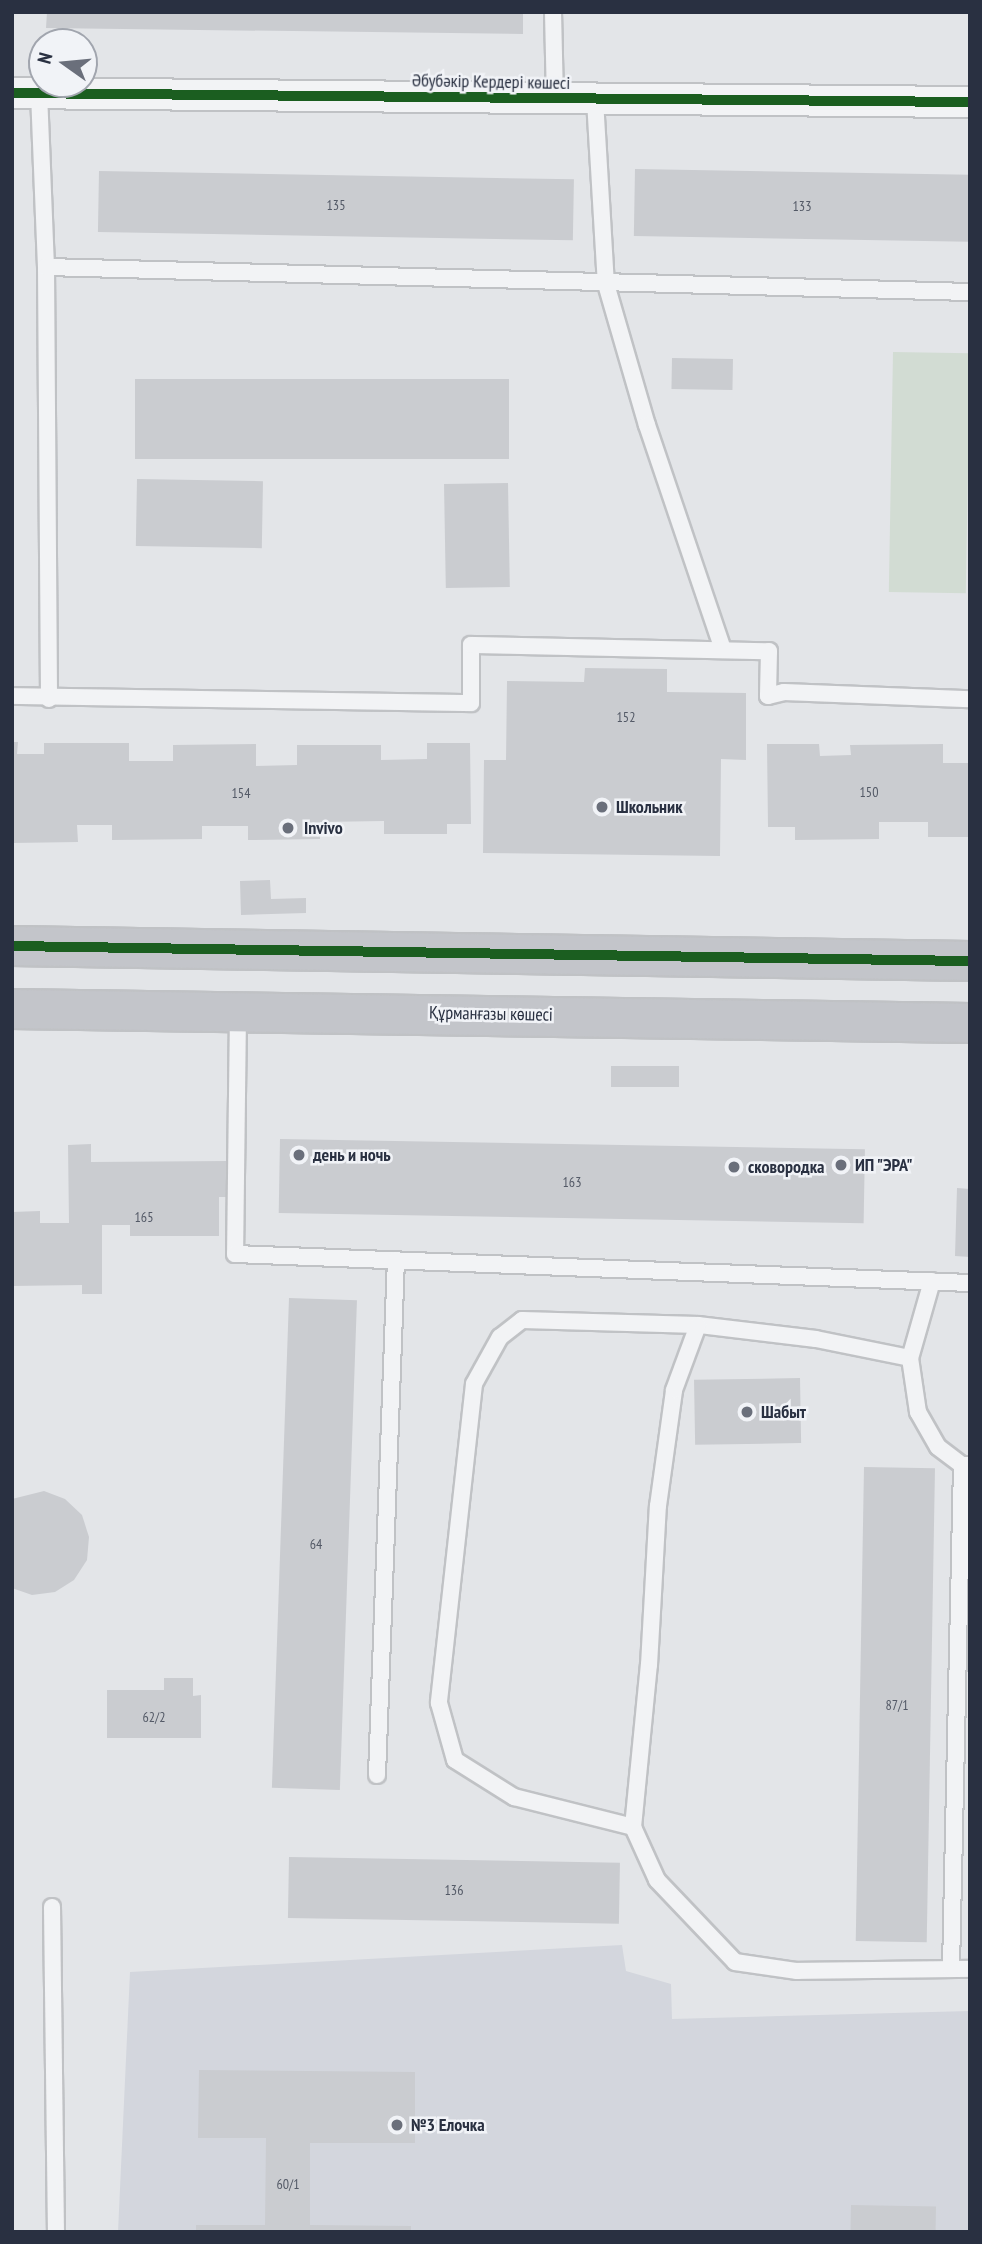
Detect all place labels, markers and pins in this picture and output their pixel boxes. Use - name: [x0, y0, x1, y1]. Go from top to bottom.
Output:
- place label: Школьник: [616, 796, 683, 818]
- marker: Школьник: [594, 799, 610, 815]
- place label: Invivo: [304, 817, 343, 839]
- marker: Invivo: [278, 818, 298, 838]
- place label: день и ночь: [313, 1144, 391, 1166]
- marker: день и ночь: [291, 1147, 307, 1163]
- place label: ИП "ЭРА": [855, 1154, 914, 1176]
- place label: сковородка: [748, 1156, 824, 1178]
- marker: ИП "ЭРА": [833, 1157, 849, 1173]
- marker: сковородка: [726, 1159, 742, 1175]
- place label: Шабыт: [761, 1401, 806, 1423]
- marker: Шабыт: [739, 1404, 755, 1420]
- place label: №3 Елочка: [411, 2114, 485, 2136]
- marker: №3 Елочка: [389, 2117, 405, 2133]

